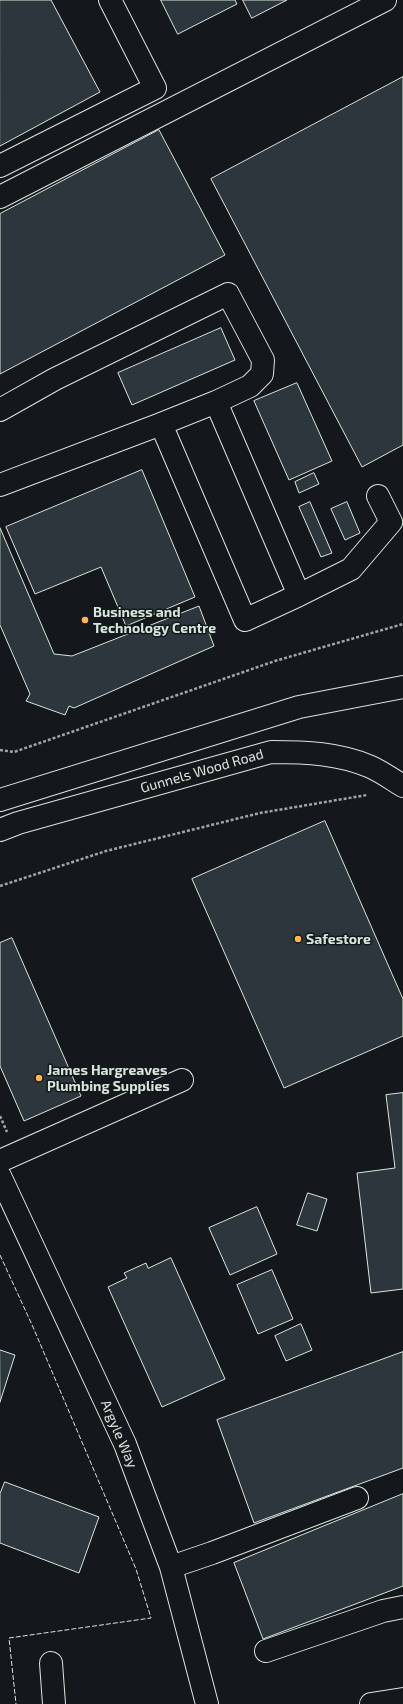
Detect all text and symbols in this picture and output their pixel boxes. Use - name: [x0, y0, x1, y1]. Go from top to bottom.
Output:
- place label: Business and Technology Centre: [93, 604, 216, 636]
- marker: Business and Technology Centre: [80, 615, 90, 625]
- street label: Gunnels Wood Road: [139, 745, 265, 797]
- place label: Safestore: [306, 931, 371, 947]
- marker: Safestore: [293, 934, 303, 944]
- place label: James Hargreaves Plumbing Supplies: [47, 1062, 170, 1094]
- marker: James Hargreaves Plumbing Supplies: [34, 1073, 44, 1083]
- street label: Argyle Way: [97, 1397, 141, 1471]

